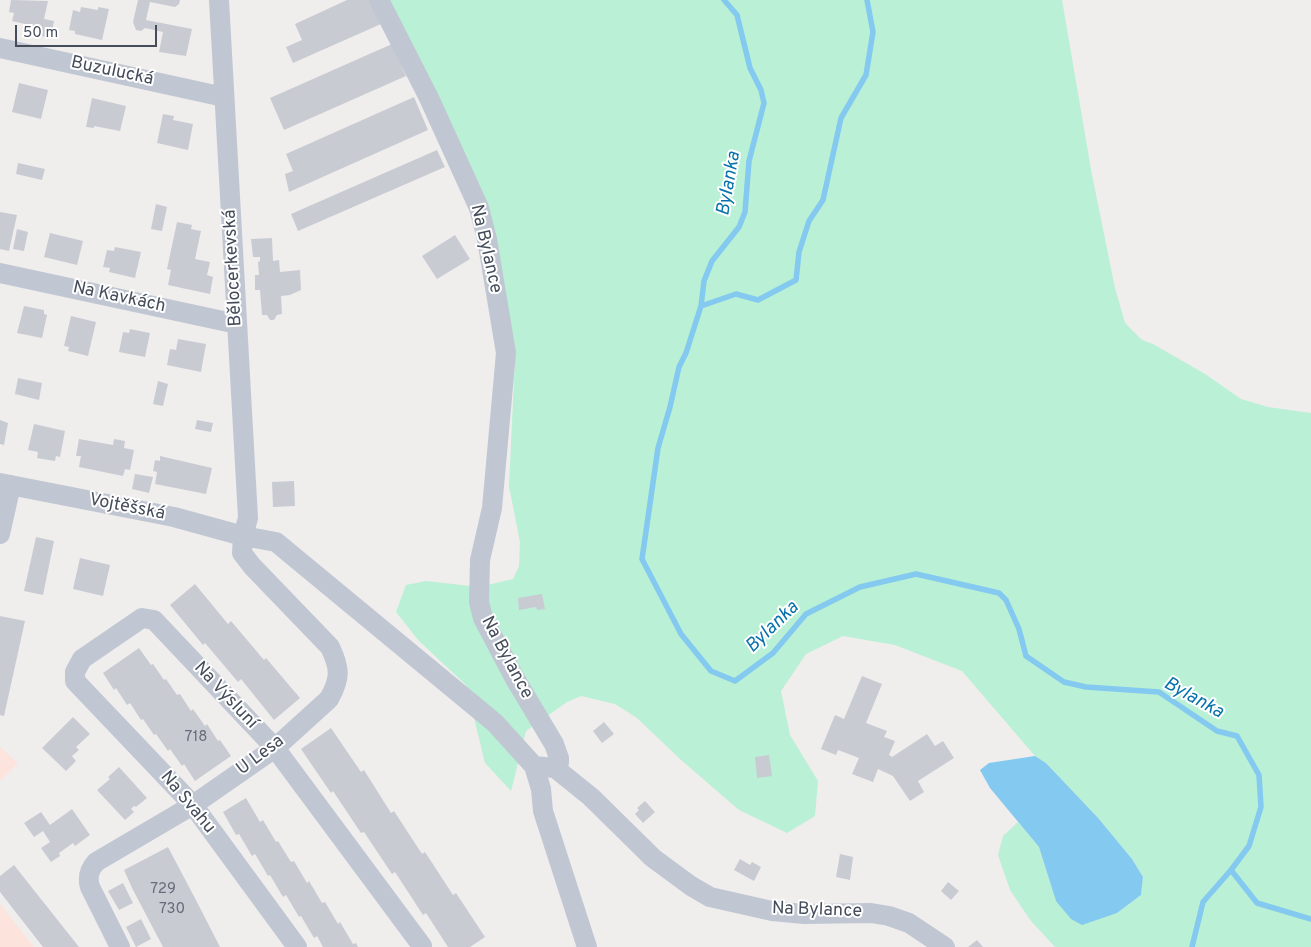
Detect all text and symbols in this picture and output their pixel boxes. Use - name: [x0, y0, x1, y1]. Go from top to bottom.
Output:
- scale bar: [18, 15, 160, 47]
- text: 50 m: [23, 24, 58, 43]
- street label: Buzulucká: [69, 53, 155, 91]
- water label: Bylanka: [713, 150, 747, 218]
- street label: Na Bylance: [464, 203, 506, 295]
- street label: Bělocerkevská: [220, 209, 248, 327]
- street label: Na Kavkách: [71, 278, 167, 318]
- street label: Vojtěšská: [87, 490, 167, 526]
- water label: Bylanka: [742, 597, 804, 659]
- street label: Na Bylance: [475, 613, 537, 703]
- street label: Na Výsluní: [188, 658, 262, 734]
- water label: Bylanka: [1159, 673, 1227, 725]
- house number: 718: [185, 729, 207, 747]
- street label: U Lesa: [233, 731, 289, 781]
- street label: Na Svahu: [155, 767, 219, 839]
- house number: 729: [150, 881, 176, 899]
- street label: Na Bylance: [771, 899, 863, 923]
- house number: 730: [159, 901, 185, 919]

